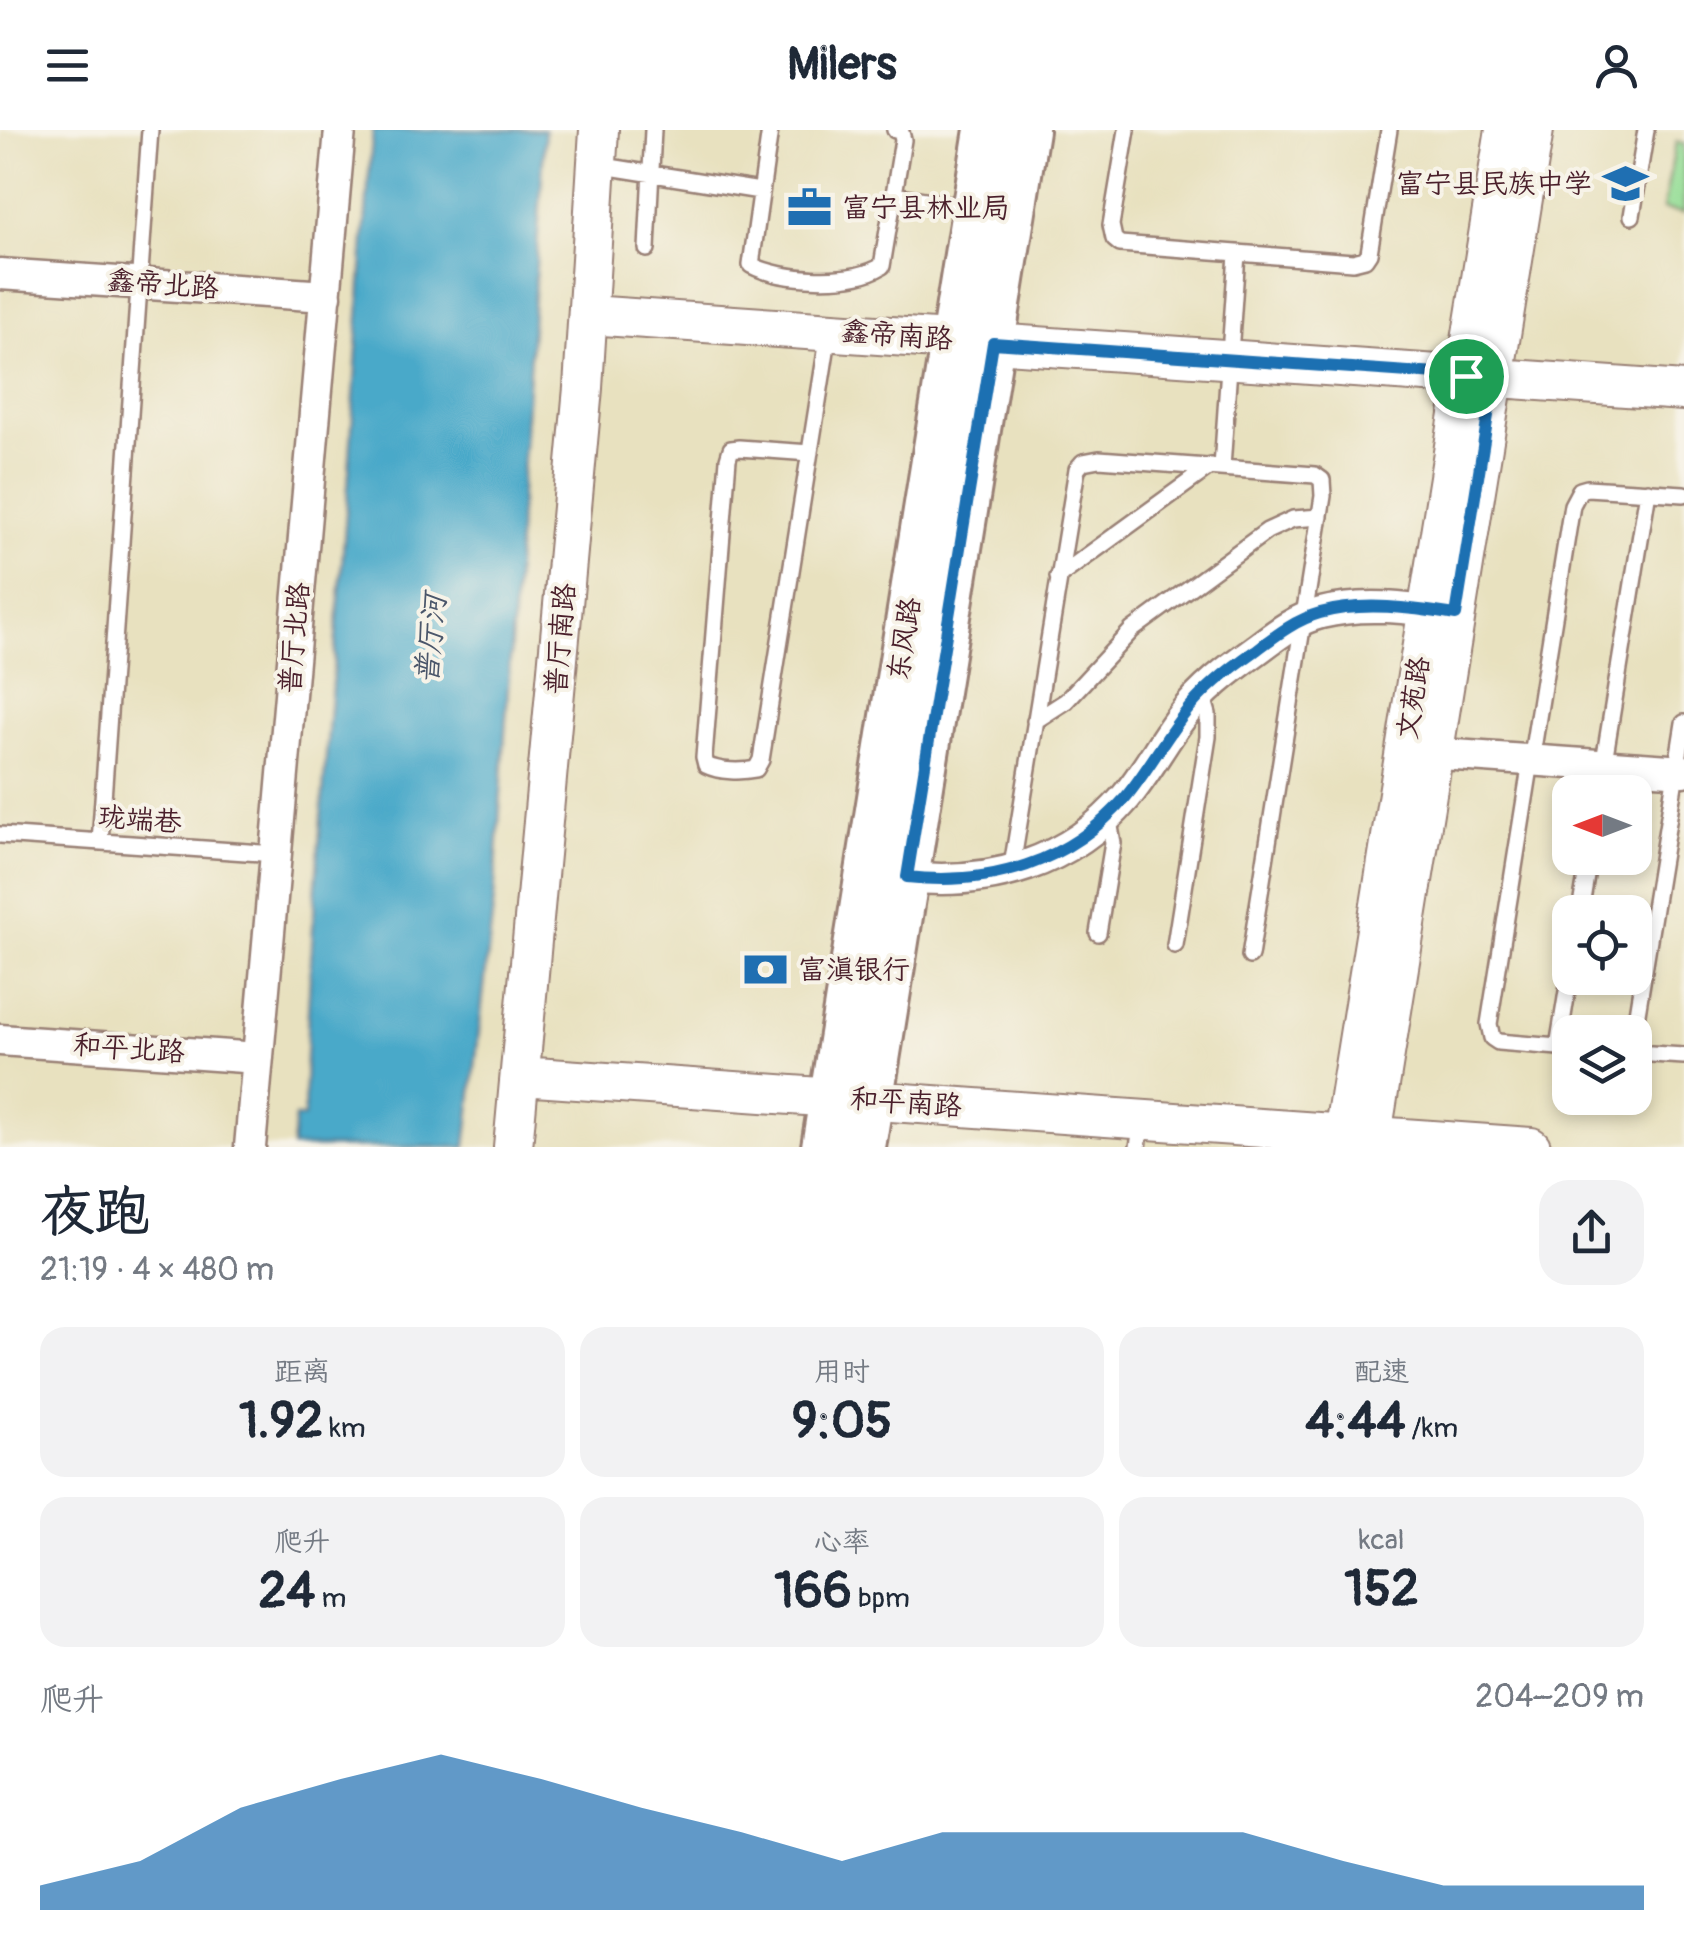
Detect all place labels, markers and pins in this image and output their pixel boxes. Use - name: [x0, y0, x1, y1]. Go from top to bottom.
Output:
- school or university icon: 富宁县民族中学: [1601, 160, 1649, 208]
- place label: 富宁县民族中学: [1396, 167, 1592, 202]
- office icon: 富宁县林业局: [785, 184, 833, 232]
- place label: 富宁县林业局: [842, 191, 1010, 226]
- pin: [1424, 334, 1509, 419]
- bank icon: 富滇银行: [741, 946, 789, 994]
- place label: 富滇银行: [798, 953, 910, 988]

